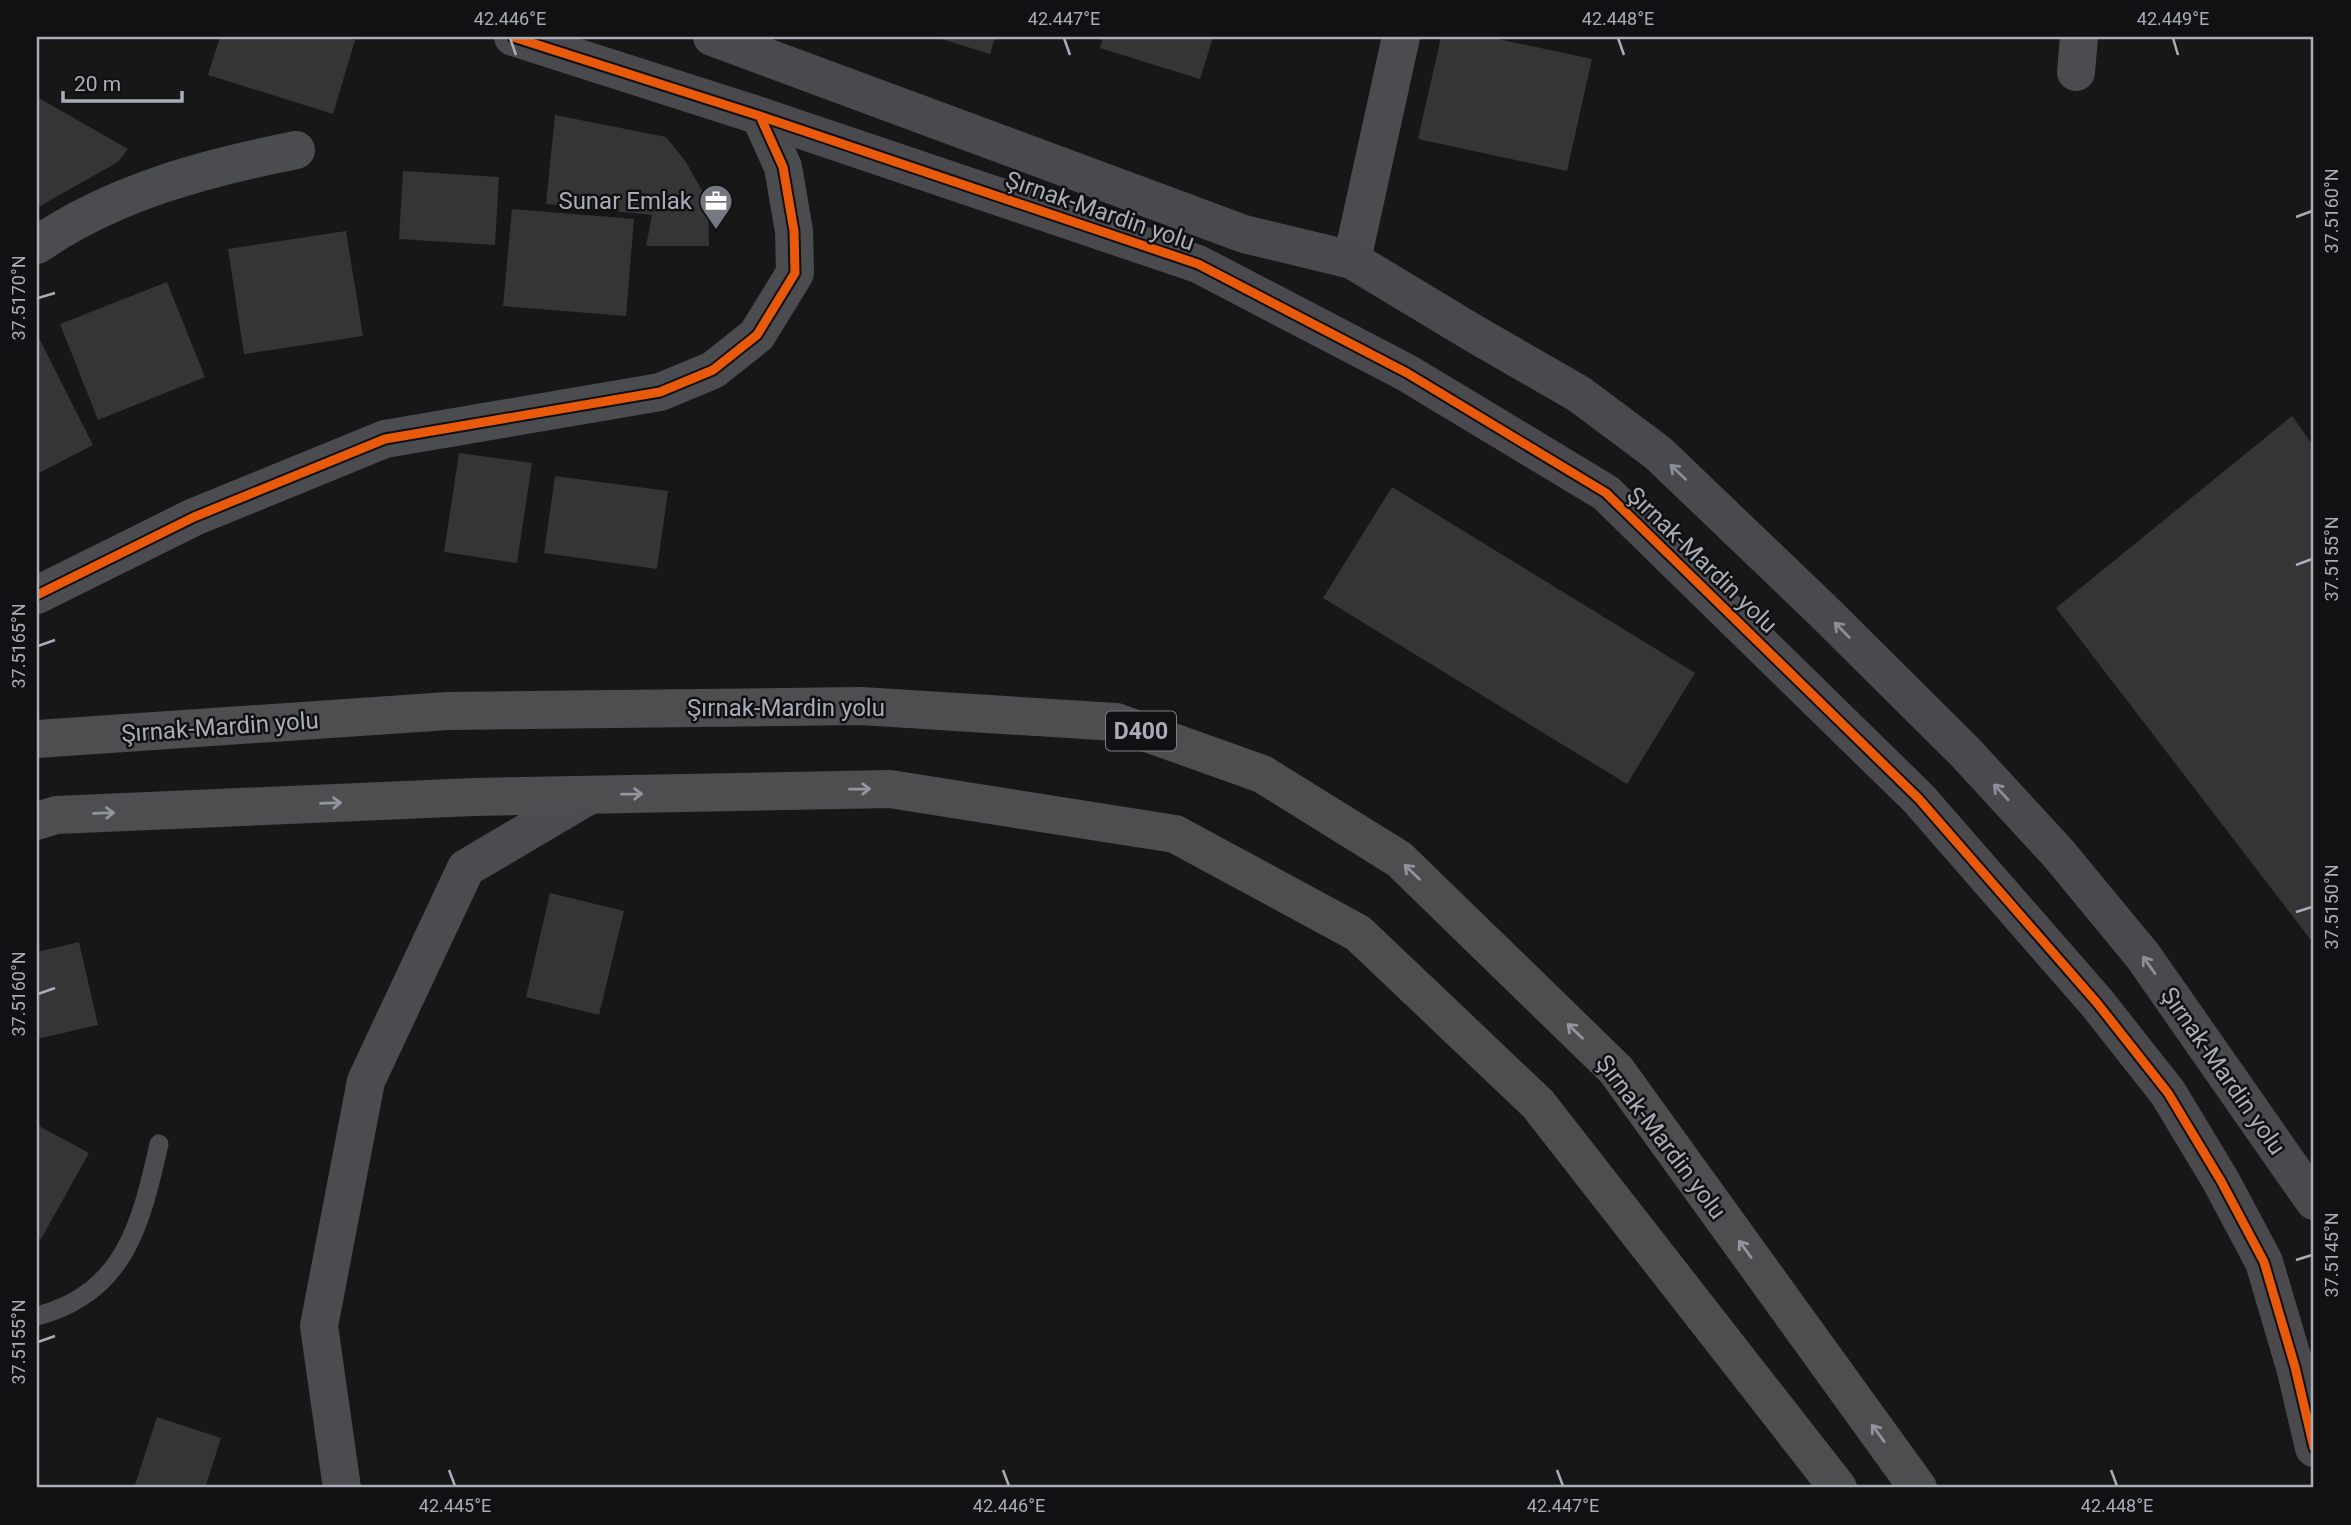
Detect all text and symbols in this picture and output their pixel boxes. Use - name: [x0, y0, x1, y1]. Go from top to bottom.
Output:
- text: 42.446°E: [474, 8, 546, 29]
- text: 42.447°E: [1028, 8, 1100, 29]
- text: 42.448°E: [1582, 8, 1654, 29]
- text: 42.449°E: [2137, 8, 2209, 29]
- scale bar: [63, 60, 182, 104]
- text: 20 m: [74, 72, 121, 96]
- street label: Şırnak-Mardin yolu: [1002, 166, 1198, 256]
- text: 37.5160°N: [2321, 168, 2342, 254]
- office icon: Sunar Emlak: [697, 182, 735, 231]
- place label: Sunar Emlak: [558, 187, 693, 215]
- text: 37.5170°N: [8, 255, 29, 341]
- one-way arrow: [1670, 463, 1687, 480]
- street label: Şırnak-Mardin yolu: [1621, 481, 1783, 639]
- text: 37.5155°N: [2321, 516, 2342, 602]
- text: 37.5165°N: [8, 603, 29, 689]
- one-way arrow: [1833, 621, 1850, 638]
- street label: Şırnak-Mardin yolu: [687, 694, 885, 722]
- street label: Şırnak-Mardin yolu: [120, 706, 320, 748]
- road number: D400: [1106, 712, 1176, 750]
- one-way arrow: [848, 782, 871, 796]
- one-way arrow: [1993, 783, 2009, 801]
- one-way arrow: [620, 787, 643, 801]
- one-way arrow: [320, 797, 343, 810]
- one-way arrow: [92, 806, 115, 819]
- one-way arrow: [1404, 864, 1421, 881]
- text: 37.5150°N: [2321, 864, 2342, 950]
- text: 37.5160°N: [8, 951, 29, 1037]
- one-way arrow: [2142, 956, 2156, 975]
- street label: Şırnak-Mardin yolu: [2155, 982, 2291, 1160]
- one-way arrow: [1567, 1022, 1584, 1039]
- street label: Şırnak-Mardin yolu: [1590, 1050, 1732, 1224]
- text: 37.5145°N: [2321, 1212, 2342, 1298]
- one-way arrow: [1737, 1240, 1752, 1258]
- text: 37.5155°N: [8, 1299, 29, 1385]
- one-way arrow: [1871, 1424, 1885, 1443]
- text: 42.445°E: [419, 1495, 491, 1516]
- text: 42.446°E: [973, 1495, 1045, 1516]
- text: 42.447°E: [1527, 1495, 1599, 1516]
- text: 42.448°E: [2081, 1495, 2153, 1516]

